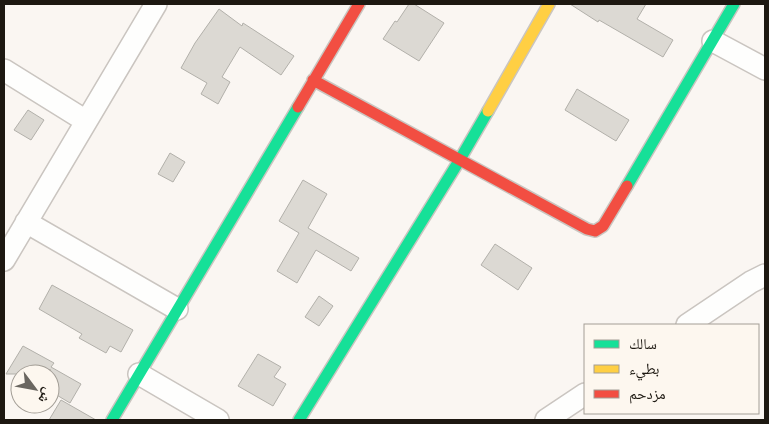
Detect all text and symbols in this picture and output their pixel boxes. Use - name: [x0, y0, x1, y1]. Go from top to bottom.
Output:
- legend: [584, 324, 759, 414]
- text: سالك: [629, 334, 657, 352]
- text: بطيء: [629, 359, 659, 381]
- north arrow: [10, 364, 60, 414]
- text: مزدحم: [629, 384, 666, 404]
- text: ش: [34, 385, 58, 407]

